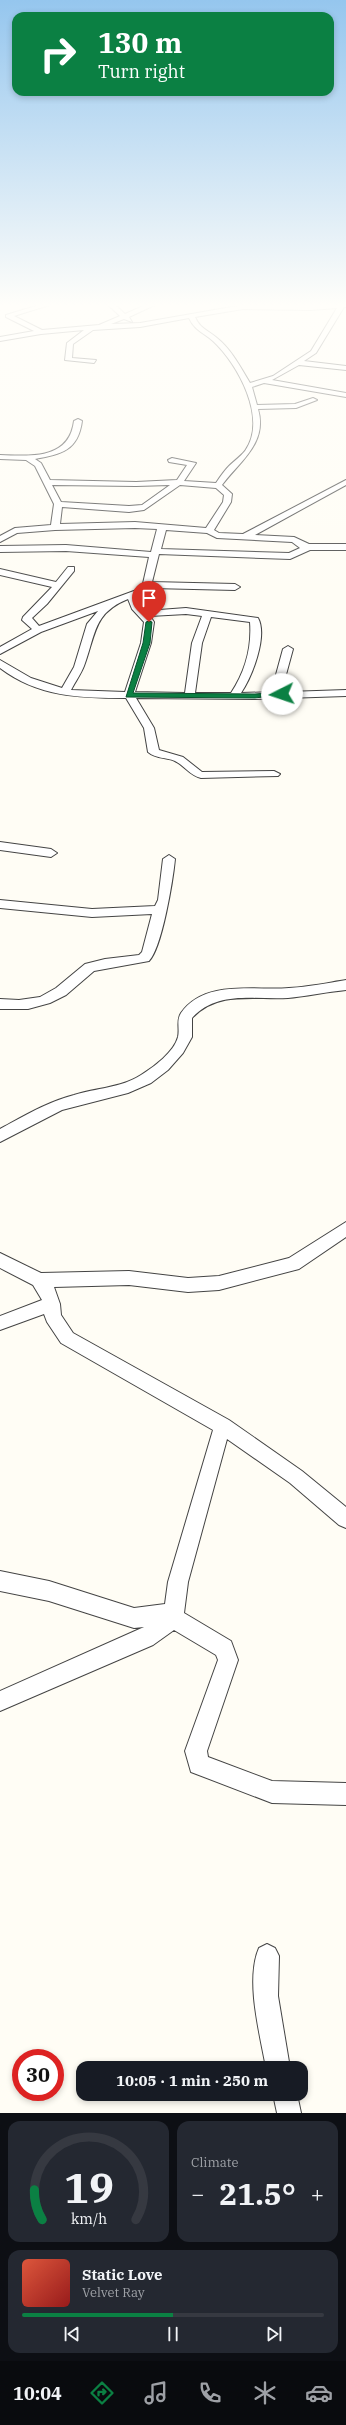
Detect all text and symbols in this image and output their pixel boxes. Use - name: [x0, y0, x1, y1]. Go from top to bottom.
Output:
- text: 130 m: [98, 24, 182, 61]
- icon: right: [32, 28, 84, 80]
- text: Turn right: [98, 60, 185, 83]
- pin: [132, 581, 166, 622]
- icon: arrive: [138, 587, 160, 609]
- position arrow: [261, 673, 303, 715]
- speed limit sign: 30: [12, 2049, 64, 2101]
- text: 10:05 · 1 min · 250 m: [116, 2071, 268, 2090]
- text: Climate: [191, 2154, 238, 2171]
- text: 19: [64, 2159, 113, 2213]
- text: 21.5°: [219, 2174, 296, 2213]
- text: −: [191, 2179, 204, 2208]
- text: +: [311, 2179, 324, 2208]
- text: km/h: [70, 2208, 107, 2227]
- text: Static Love: [82, 2265, 162, 2284]
- text: Velvet Ray: [82, 2284, 145, 2301]
- icon: previous: [61, 2323, 83, 2345]
- icon: pause: [162, 2323, 184, 2345]
- icon: next: [263, 2323, 285, 2345]
- icon: directions: [88, 2379, 116, 2407]
- icon: music: [142, 2379, 170, 2407]
- icon: phone: [196, 2379, 224, 2407]
- icon: climate: [251, 2379, 279, 2407]
- icon: car: [305, 2379, 333, 2407]
- text: 10:04: [13, 2382, 62, 2405]

